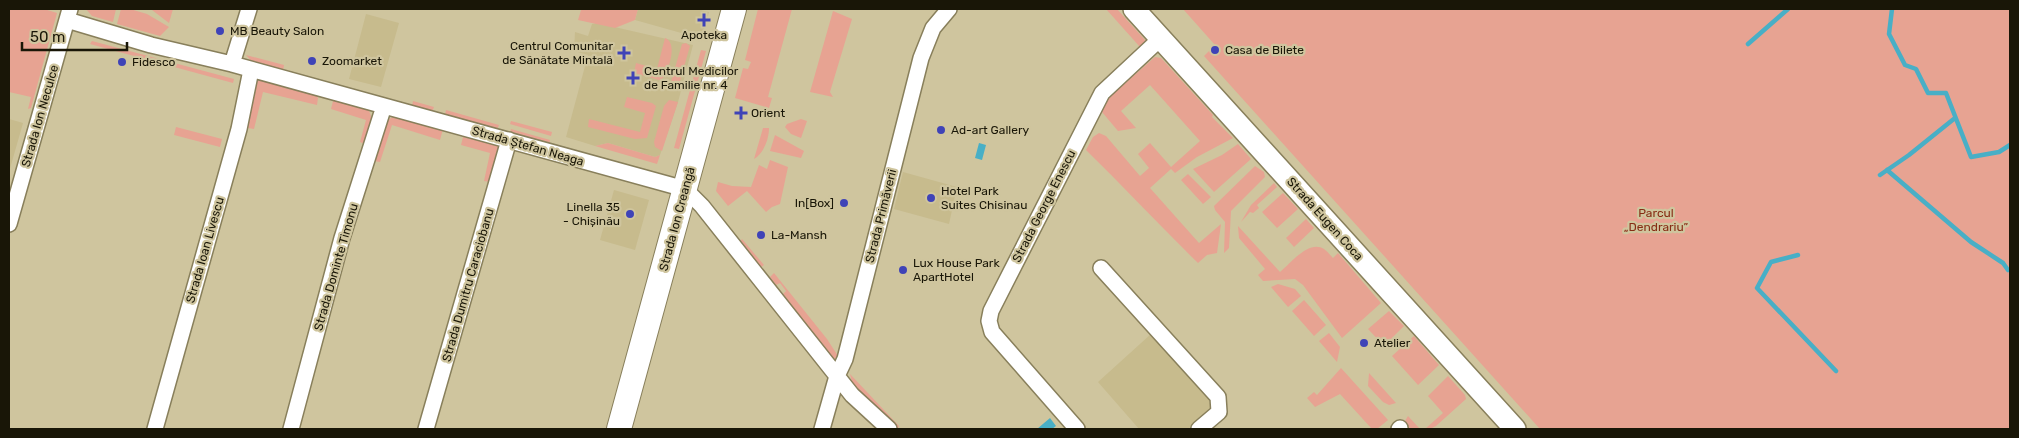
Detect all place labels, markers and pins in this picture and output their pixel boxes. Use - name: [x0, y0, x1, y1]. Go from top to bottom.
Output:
- marker: Apoteka: [698, 14, 710, 26]
- place label: MB Beauty Salon: [230, 24, 324, 38]
- marker: MB Beauty Salon: [214, 25, 226, 37]
- place label: Apoteka: [681, 28, 727, 42]
- place label: Centrul Comunitar de Sănătate Mintală: [502, 39, 613, 67]
- place label: Casa de Bilete: [1225, 43, 1304, 57]
- marker: Casa de Bilete: [1209, 44, 1221, 56]
- marker: Centrul Comunitar de Sănătate Mintală: [617, 46, 631, 60]
- place label: Zoomarket: [322, 54, 382, 68]
- place label: Fidesco: [132, 55, 176, 69]
- marker: Zoomarket: [306, 55, 318, 67]
- marker: Fidesco: [116, 56, 128, 68]
- place label: Centrul Medicilor de Familie nr. 4: [644, 64, 739, 92]
- marker: Centrul Medicilor de Familie nr. 4: [626, 71, 640, 85]
- place label: Orient: [751, 106, 785, 120]
- marker: Orient: [735, 107, 747, 119]
- place label: Ad-art Gallery: [951, 123, 1030, 137]
- marker: Ad-art Gallery: [935, 124, 947, 136]
- place label: Hotel Park Suites Chisinau: [941, 184, 1027, 212]
- marker: Hotel Park Suites Chisinau: [925, 192, 937, 204]
- place label: In[Box]: [795, 196, 834, 210]
- marker: In[Box]: [838, 197, 850, 209]
- place label: Linella 35 - Chișinău: [563, 200, 620, 228]
- marker: Linella 35 - Chișinău: [624, 208, 636, 220]
- place label: La-Mansh: [771, 228, 827, 242]
- marker: La-Mansh: [755, 229, 767, 241]
- place label: Lux House Park ApartHotel: [913, 256, 1000, 284]
- marker: Lux House Park ApartHotel: [897, 264, 909, 276]
- place label: Atelier: [1374, 336, 1411, 350]
- marker: Atelier: [1358, 337, 1370, 349]

